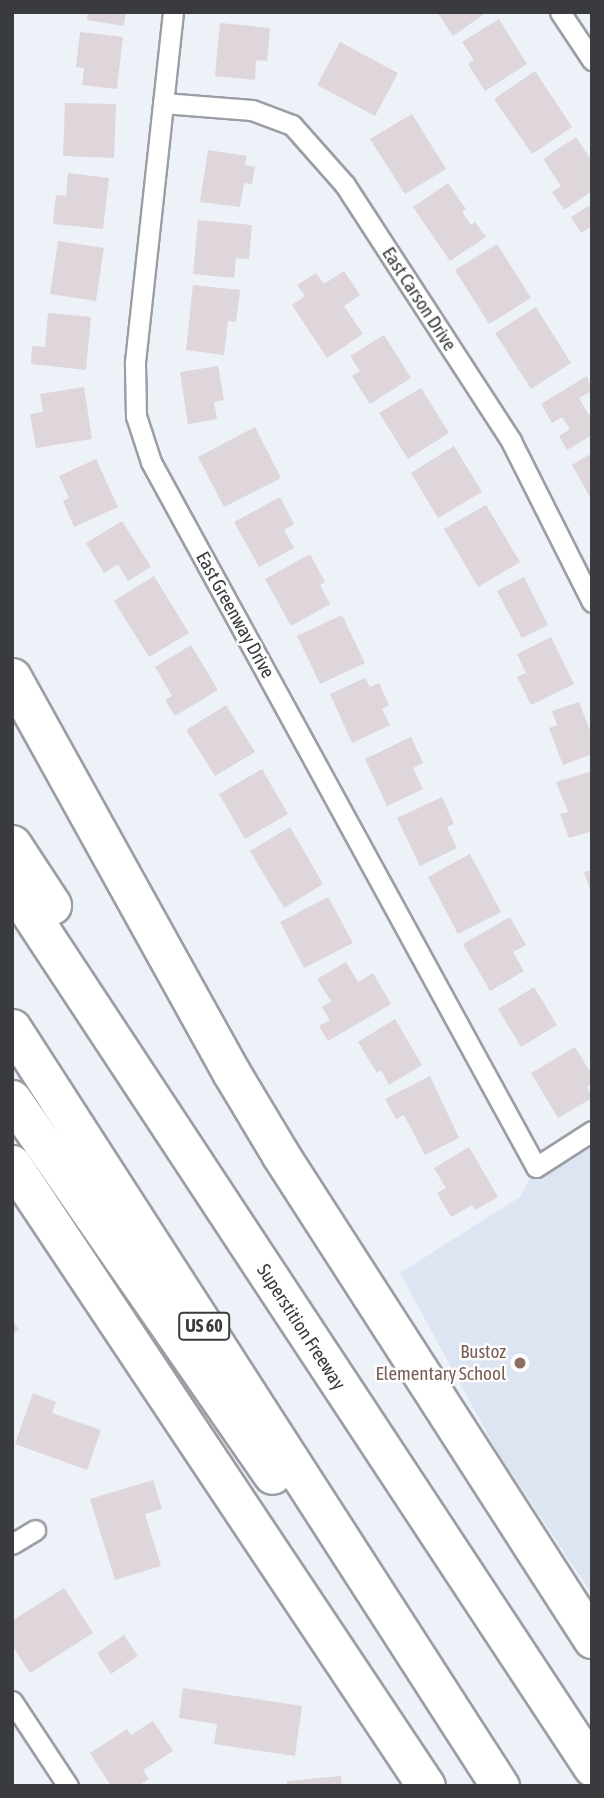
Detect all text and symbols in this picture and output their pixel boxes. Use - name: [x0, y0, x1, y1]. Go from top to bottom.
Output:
- street label: East Carson Drive: [377, 243, 461, 355]
- street label: East Greenway Drive: [191, 548, 279, 682]
- street label: Superstition Freeway: [252, 1260, 350, 1394]
- road number: US 60: [178, 1311, 230, 1340]
- place label: Bustoz Elementary School: [375, 1341, 506, 1385]
- marker: Bustoz Elementary School: [512, 1355, 528, 1371]

